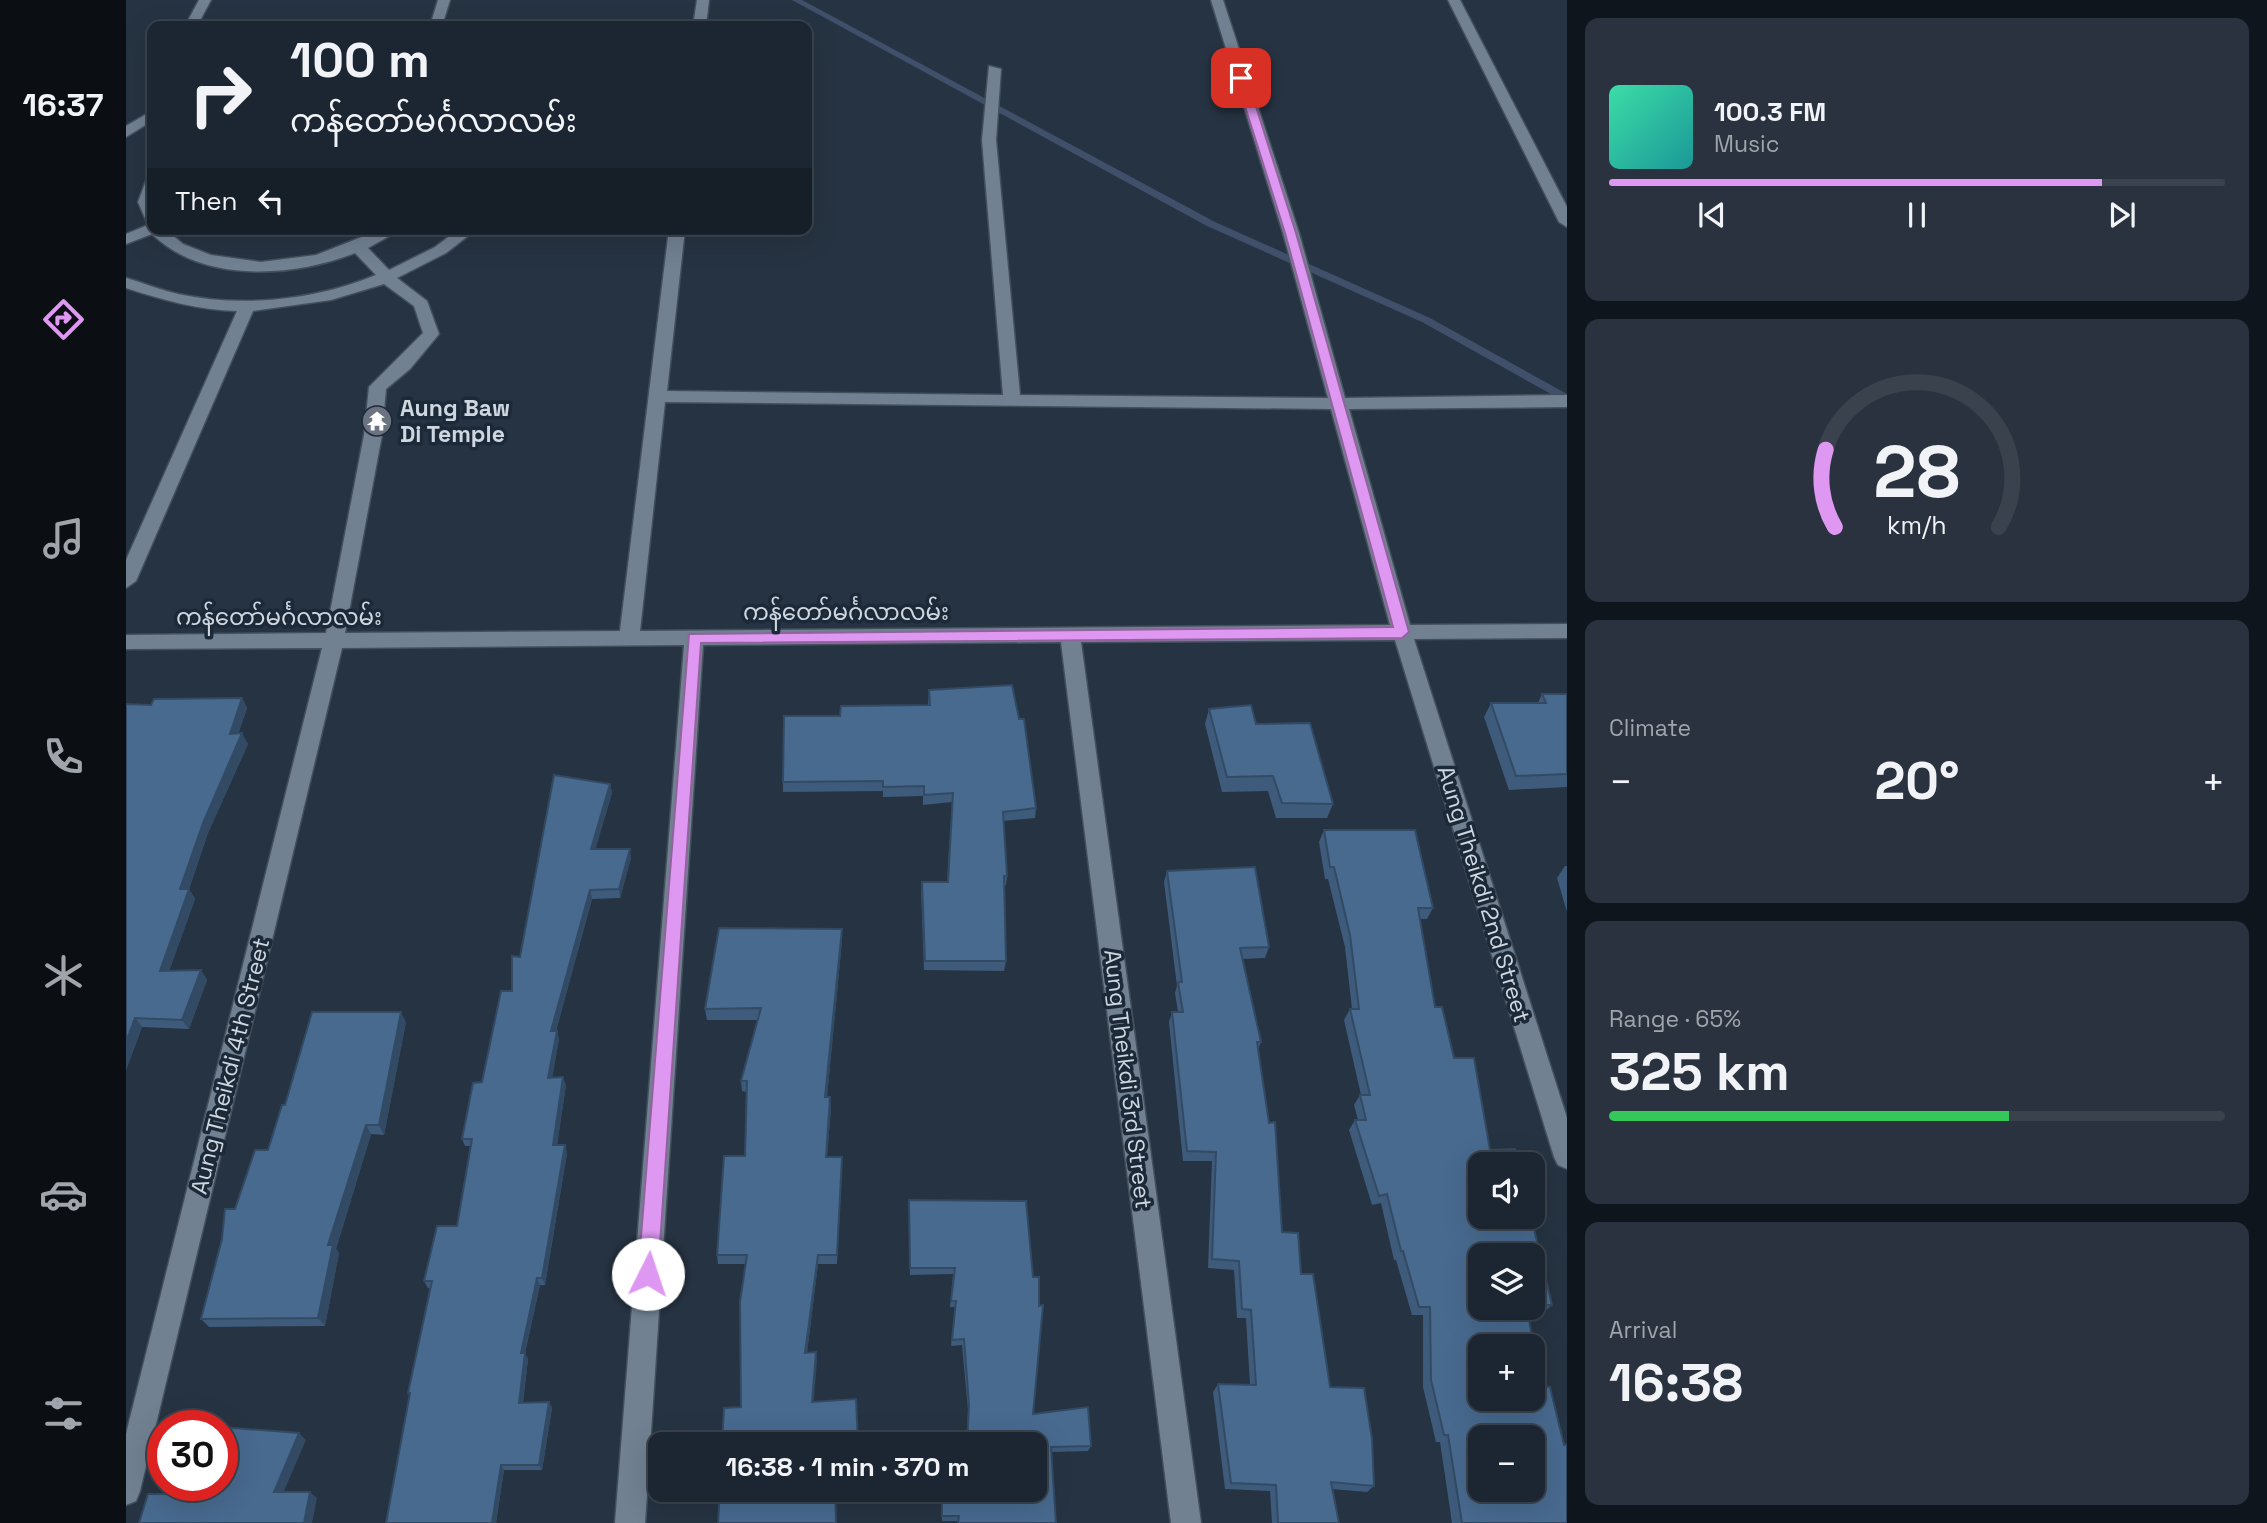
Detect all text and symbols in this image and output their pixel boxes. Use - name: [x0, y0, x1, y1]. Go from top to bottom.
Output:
- text: 100 m: [290, 29, 430, 91]
- pin: [1211, 48, 1271, 108]
- icon: right: [175, 49, 266, 140]
- icon: arrive: [1222, 59, 1260, 97]
- text: 16:37: [23, 85, 103, 125]
- text: 100.3 FM: [1714, 95, 1826, 129]
- text: ကန်တော်မင်္ဂလာလမ်း: [290, 101, 577, 141]
- text: Music: [1714, 129, 1779, 159]
- icon: left: [252, 182, 290, 220]
- text: Then: [175, 184, 238, 218]
- icon: previous: [1693, 196, 1731, 234]
- icon: pause: [1898, 196, 1936, 234]
- icon: next: [2103, 196, 2141, 234]
- icon: directions: [39, 295, 88, 344]
- place label: Aung Baw Di Temple: [400, 393, 510, 449]
- temple icon: Aung Baw Di Temple: [360, 404, 394, 438]
- text: 28: [1874, 425, 1960, 518]
- text: km/h: [1887, 508, 1947, 540]
- icon: music: [39, 514, 88, 563]
- street label: ကန်တော်မင်္ဂလာလမ်း: [743, 596, 949, 631]
- street label: ကန်တော်မင်္ဂလာလမ်း: [176, 601, 382, 636]
- text: Climate: [1609, 713, 1691, 743]
- icon: phone: [39, 732, 88, 781]
- text: 20°: [1874, 748, 1960, 814]
- text: −: [1609, 758, 1633, 806]
- text: +: [2201, 758, 2225, 806]
- street label: Aung Theikdi 2nd Street: [1431, 762, 1537, 1026]
- street label: Aung Theikdi 4th Street: [184, 935, 276, 1197]
- street label: Aung Theikdi 3rd Street: [1097, 948, 1159, 1210]
- icon: climate: [39, 951, 88, 1000]
- text: Range · 65%: [1609, 1004, 1741, 1034]
- text: 325 km: [1609, 1039, 1790, 1105]
- map controls: [1468, 1152, 1545, 1502]
- button: sound: [1468, 1152, 1545, 1229]
- icon: car: [39, 1170, 88, 1219]
- position arrow: [611, 1237, 685, 1311]
- button: layers: [1468, 1243, 1545, 1320]
- text: Arrival: [1609, 1315, 1677, 1345]
- button: +: [1468, 1334, 1545, 1411]
- text: 16:38: [1609, 1350, 1743, 1416]
- icon: filters: [39, 1389, 88, 1438]
- speed limit sign: 30: [147, 1410, 238, 1501]
- button: −: [1468, 1425, 1545, 1502]
- text: 16:38 · 1 min · 370 m: [726, 1450, 969, 1484]

